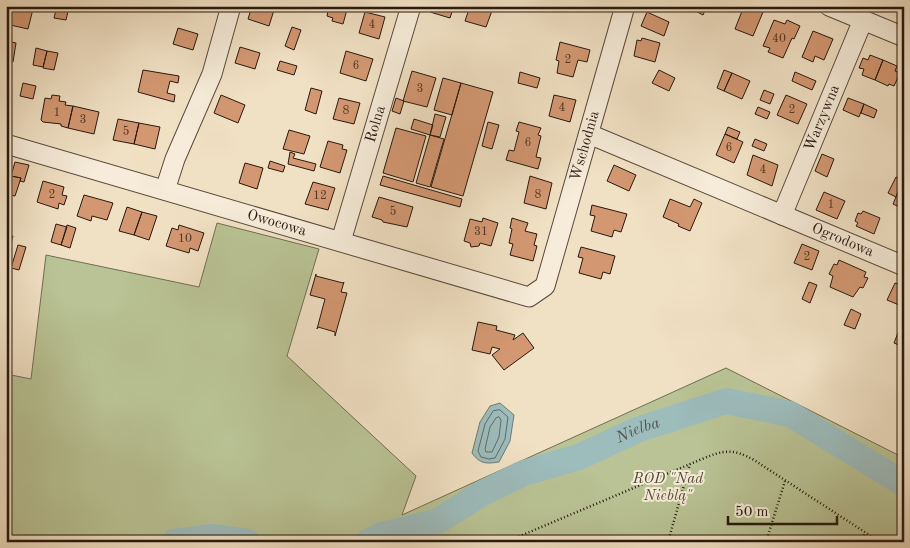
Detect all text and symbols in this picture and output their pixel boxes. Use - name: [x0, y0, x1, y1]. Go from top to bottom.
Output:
- house number: 4: [369, 19, 376, 31]
- house number: 40: [772, 33, 786, 45]
- house number: 2: [565, 54, 571, 66]
- house number: 6: [353, 60, 360, 72]
- street label: Warzywna: [802, 82, 843, 153]
- house number: 3: [417, 83, 423, 95]
- house number: 4: [559, 102, 566, 114]
- street label: Rolna: [363, 103, 389, 144]
- house number: 2: [789, 104, 795, 116]
- house number: 8: [343, 105, 350, 117]
- house number: 1: [54, 107, 60, 119]
- street label: Wschodnia: [568, 109, 602, 183]
- house number: 3: [80, 114, 86, 126]
- house number: 5: [123, 125, 130, 138]
- house number: 6: [525, 137, 532, 149]
- house number: 6: [726, 142, 733, 154]
- house number: 4: [760, 164, 767, 176]
- house number: 2: [49, 189, 55, 201]
- house number: 8: [535, 189, 542, 201]
- house number: 12: [313, 190, 327, 202]
- house number: 1: [828, 199, 834, 211]
- house number: 5: [390, 205, 397, 218]
- street label: Owocowa: [245, 207, 309, 239]
- street label: Ogrodowa: [809, 221, 876, 260]
- house number: 31: [474, 226, 488, 238]
- house number: 10: [178, 233, 192, 245]
- house number: 2: [804, 251, 810, 263]
- water label: Nielba: [613, 415, 662, 447]
- park label: ROD "Nad Nieblą": [632, 472, 704, 504]
- scale bar: [728, 493, 836, 525]
- text: 50 m: [735, 505, 769, 520]

